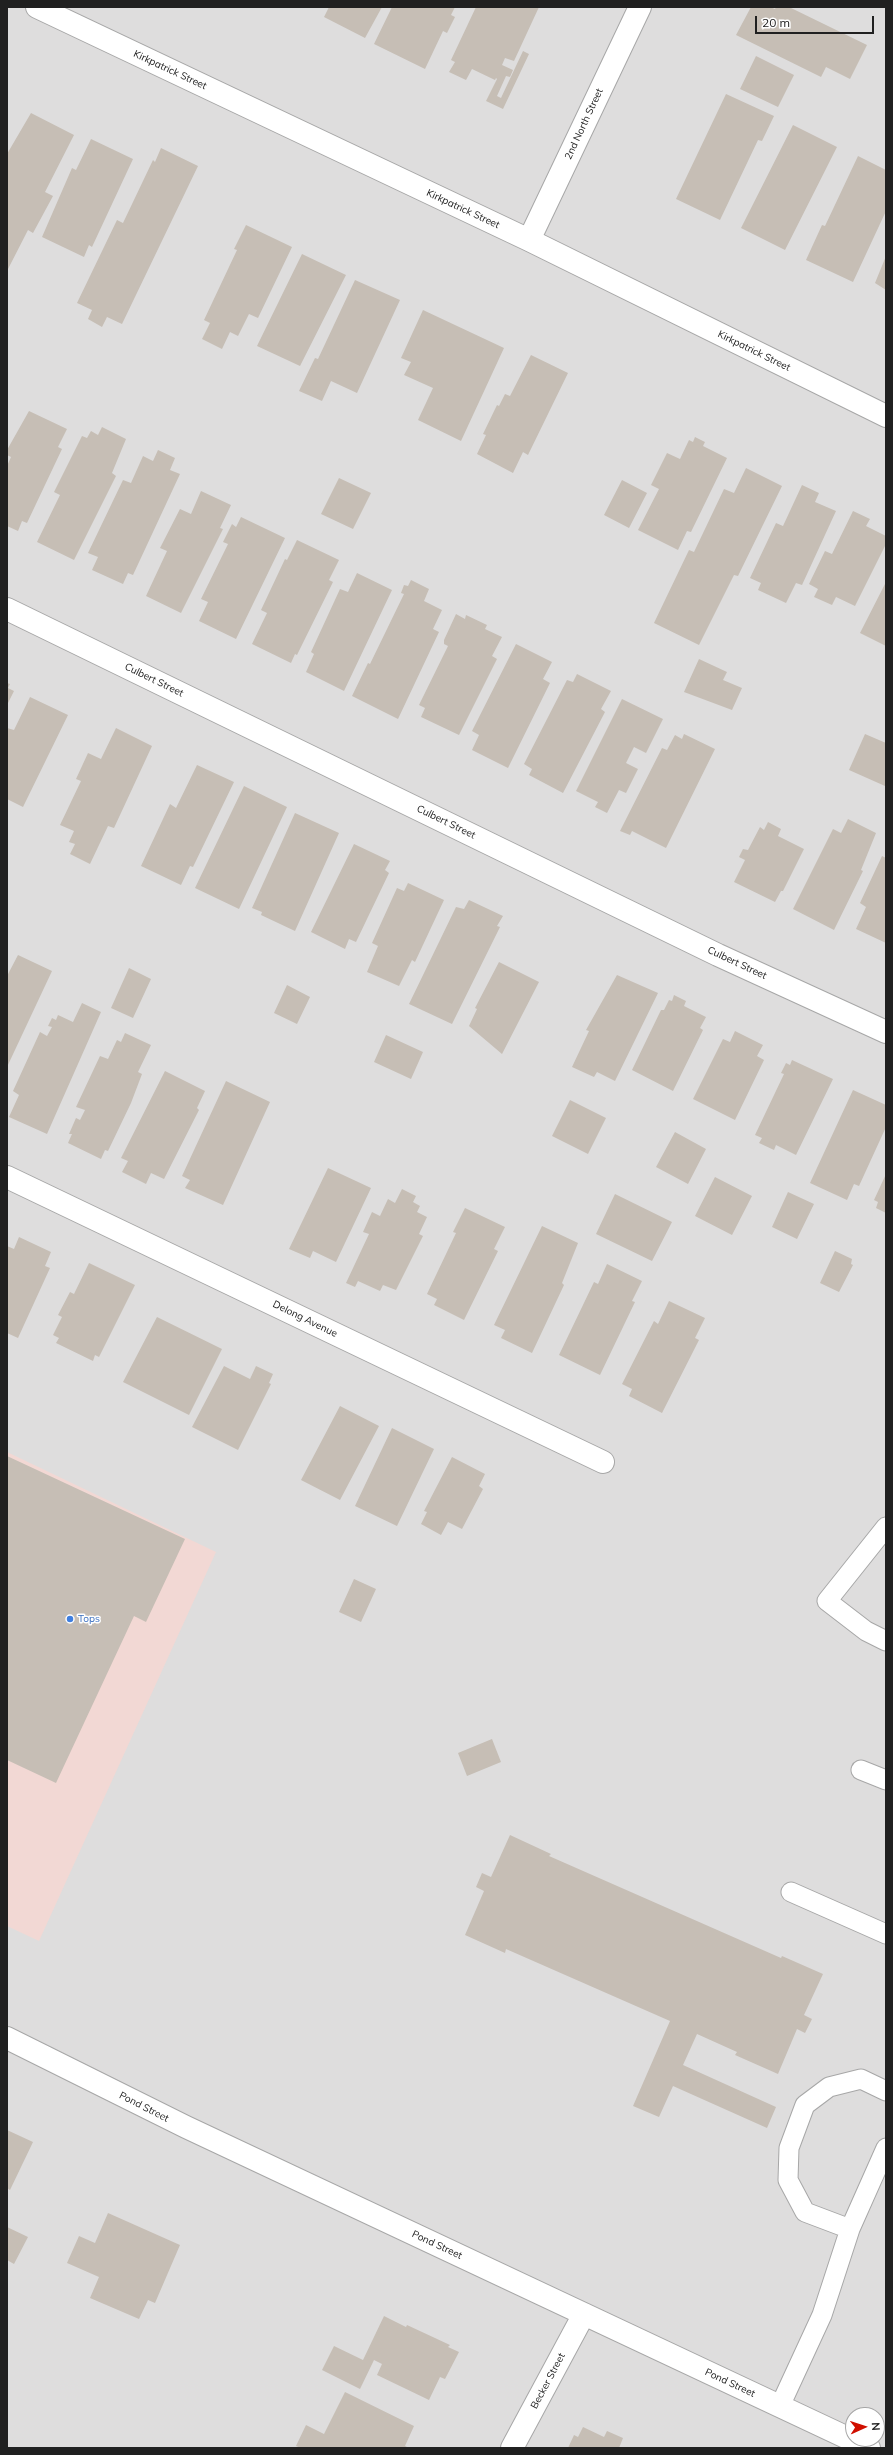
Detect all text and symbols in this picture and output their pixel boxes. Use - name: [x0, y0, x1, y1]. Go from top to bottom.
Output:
- scale bar: [757, 8, 876, 34]
- text: 20 m: [762, 15, 790, 30]
- street label: Kirkpatrick Street: [131, 48, 209, 92]
- street label: 2nd North Street: [562, 86, 606, 162]
- street label: Kirkpatrick Street: [424, 187, 502, 231]
- street label: Kirkpatrick Street: [716, 328, 792, 374]
- street label: Culbert Street: [123, 661, 185, 699]
- street label: Culbert Street: [415, 803, 477, 841]
- street label: Culbert Street: [705, 944, 769, 982]
- street label: Delong Avenue: [271, 1298, 339, 1340]
- place label: Tops: [78, 1613, 100, 1625]
- marker: Tops: [65, 1614, 75, 1624]
- street label: Pond Street: [117, 2089, 171, 2125]
- street label: Pond Street: [410, 2228, 464, 2262]
- street label: Becker Street: [528, 2351, 568, 2411]
- street label: Pond Street: [703, 2366, 757, 2400]
- north arrow: [845, 2407, 885, 2447]
- text: N: [869, 2422, 883, 2431]

